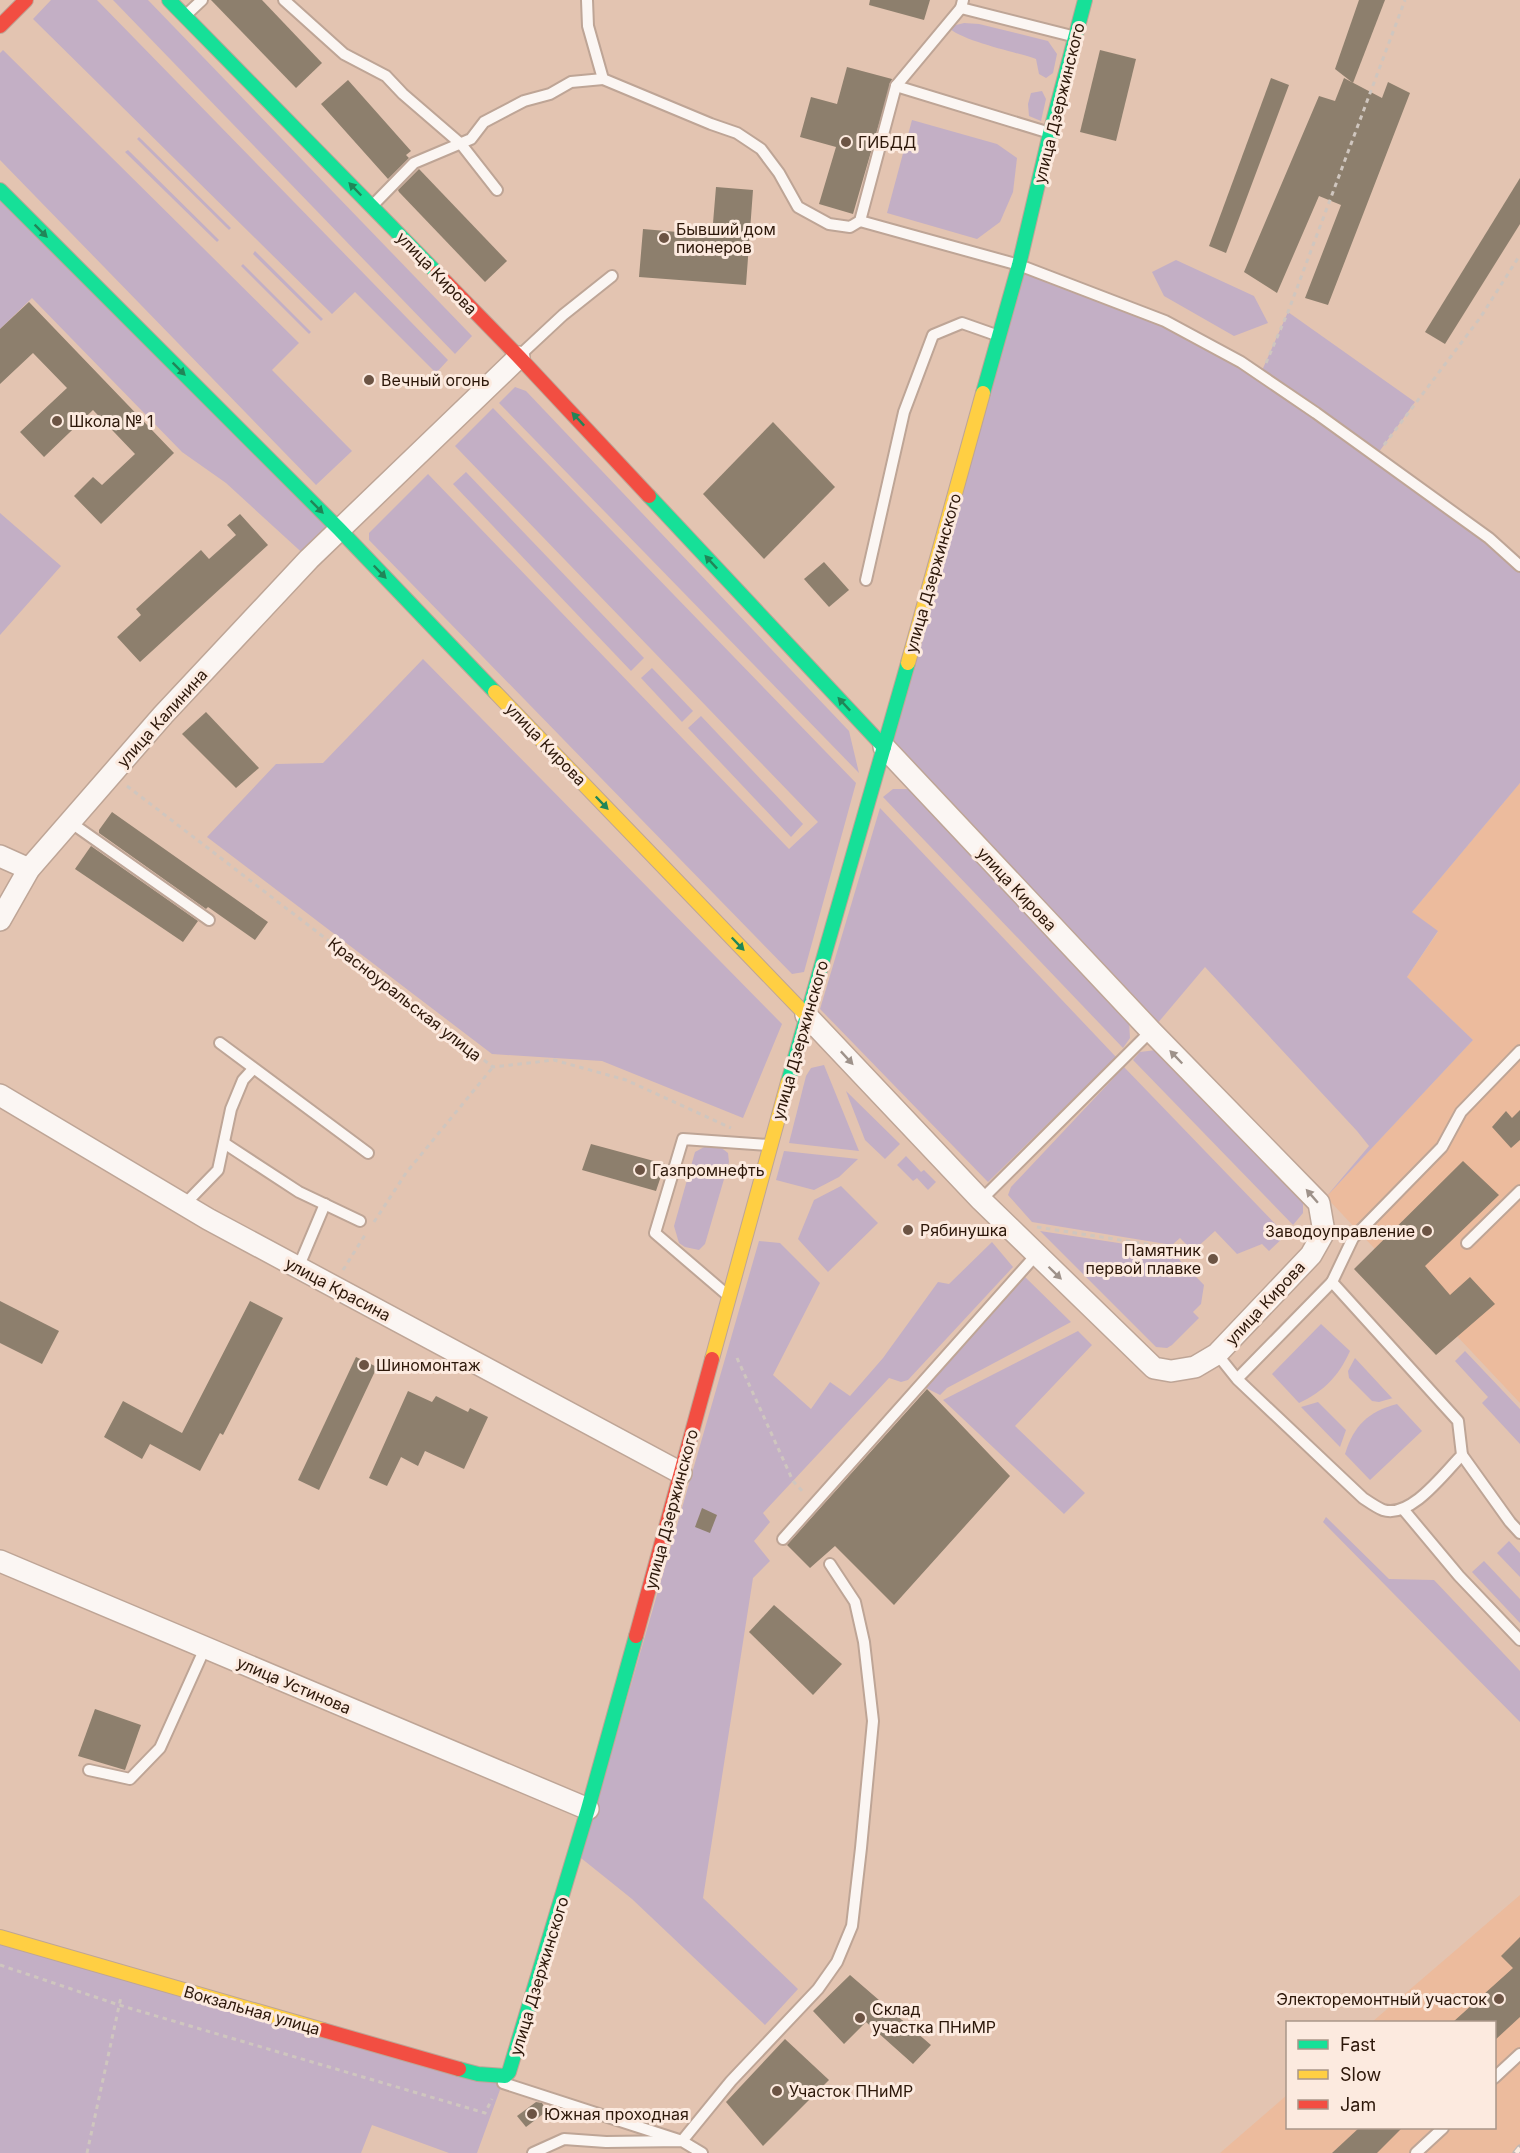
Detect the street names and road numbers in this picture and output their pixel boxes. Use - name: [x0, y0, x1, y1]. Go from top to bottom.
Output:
- street label: улица Дзержинского: [1029, 21, 1089, 185]
- street label: улица Кирова: [392, 227, 482, 319]
- street label: улица Дзержинского: [901, 491, 965, 655]
- street label: улица Калинина: [113, 665, 211, 771]
- street label: улица Кирова: [501, 698, 591, 790]
- street label: улица Кирова: [973, 843, 1061, 935]
- street label: Красноуральская улица: [324, 933, 486, 1065]
- street label: улица Дзержинского: [768, 958, 832, 1122]
- street label: улица Красина: [282, 1253, 394, 1325]
- street label: улица Кирова: [1221, 1257, 1309, 1349]
- street label: улица Дзержинского: [640, 1427, 702, 1591]
- street label: улица Устинова: [234, 1652, 354, 1718]
- street label: улица Дзержинского: [505, 1894, 573, 2058]
- street label: Вокзальная улица: [182, 1981, 322, 2039]

